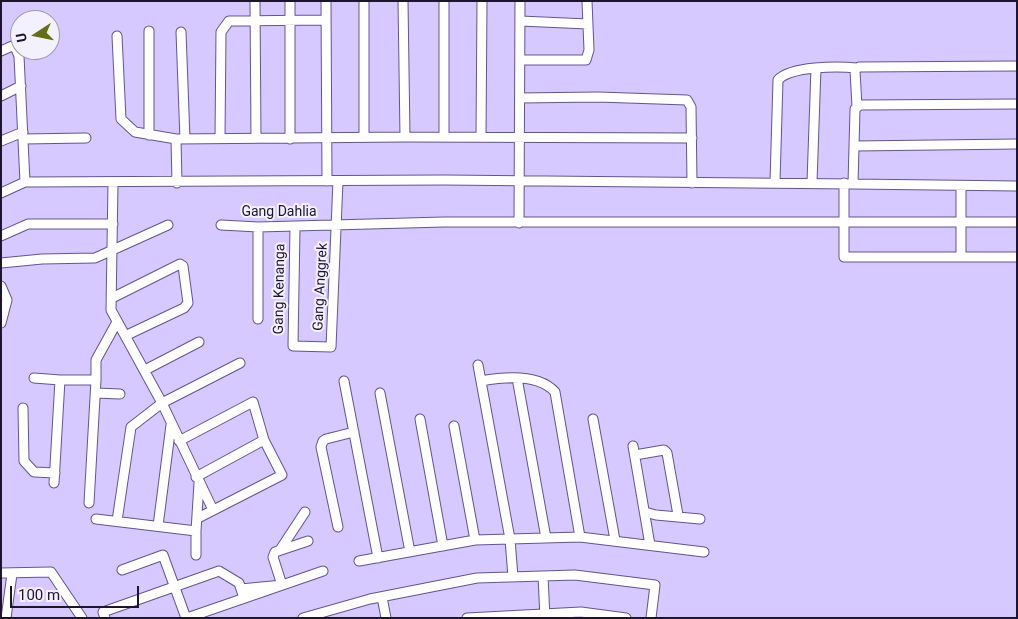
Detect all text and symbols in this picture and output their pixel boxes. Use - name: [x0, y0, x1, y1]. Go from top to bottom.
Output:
- north arrow: [10, 10, 60, 60]
- text: U: [13, 32, 30, 44]
- street label: Gang Dahlia: [241, 204, 317, 220]
- street label: Gang Kenanga: [271, 243, 289, 335]
- street label: Gang Anggrek: [310, 243, 332, 331]
- scale bar: [12, 576, 141, 608]
- text: 100 m: [18, 586, 60, 604]

